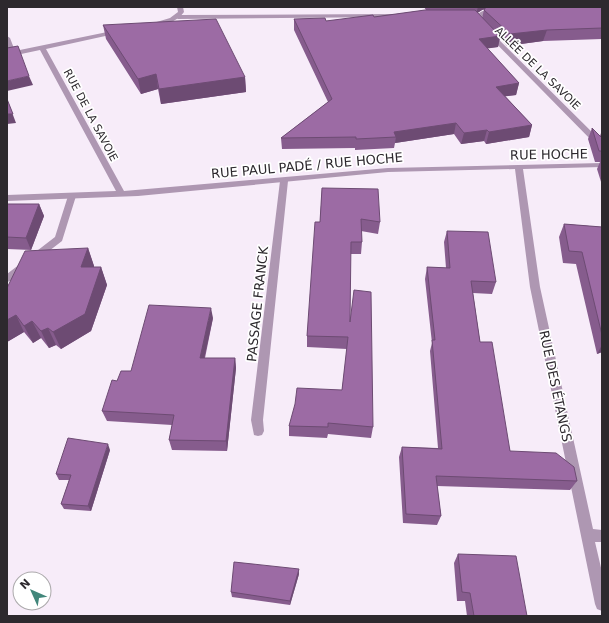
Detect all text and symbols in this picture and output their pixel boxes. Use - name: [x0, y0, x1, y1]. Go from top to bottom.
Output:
- street label: ALLÉE DE LA SAVOIE: [492, 24, 583, 113]
- street label: RUE DE LA SAVOIE: [61, 67, 120, 164]
- street label: RUE HOCHE: [510, 146, 588, 163]
- street label: RUE PAUL PADÉ / RUE HOCHE: [211, 150, 404, 181]
- street label: PASSAGE FRANCK: [244, 245, 271, 362]
- street label: RUE DES ÉTANGS: [536, 329, 575, 443]
- north arrow: [12, 571, 52, 611]
- text: N: [17, 576, 33, 592]

